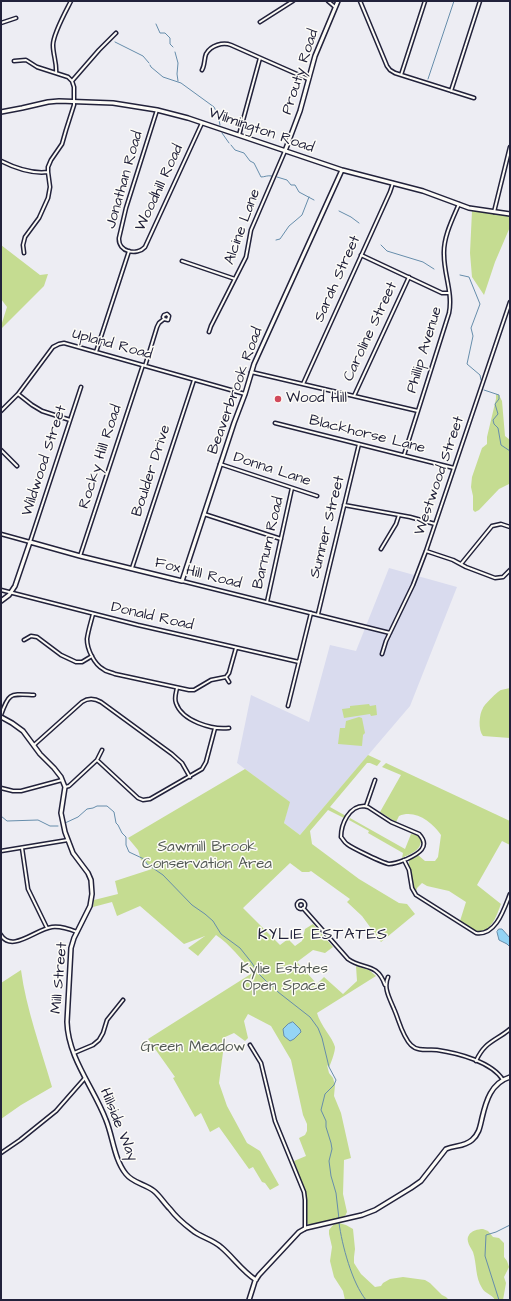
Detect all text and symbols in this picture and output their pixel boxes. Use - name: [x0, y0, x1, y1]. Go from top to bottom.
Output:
- street label: Prouty Road: [279, 27, 323, 117]
- street label: Wilmington Road: [206, 105, 316, 157]
- street label: Jonathan Road: [102, 129, 148, 231]
- street label: Woodhill Road: [132, 142, 188, 234]
- street label: Alcine Lane: [221, 187, 265, 267]
- street label: Sarah Street: [311, 233, 365, 325]
- street label: Caroline Street: [340, 279, 402, 385]
- street label: Phillip Avenue: [403, 305, 447, 395]
- street label: Beaverbrook Road: [205, 325, 267, 457]
- street label: Upland Road: [70, 326, 154, 364]
- place label: Wood Hill: [286, 390, 347, 408]
- marker: Wood Hill: [273, 394, 283, 404]
- street label: Wildwood Street: [19, 403, 71, 519]
- street label: Rocky Hill Road: [76, 403, 126, 511]
- street label: Blackhorse Lane: [307, 412, 427, 458]
- street label: Westwood Street: [411, 414, 469, 538]
- street label: Boulder Drive: [129, 423, 175, 519]
- street label: Donna Lane: [231, 449, 313, 491]
- street label: Sumner Street: [307, 474, 349, 580]
- street label: Barnum Road: [250, 495, 288, 591]
- street label: Fox Hill Road: [153, 555, 243, 593]
- street label: Donald Road: [109, 599, 195, 635]
- park label: Sawmill Brook Conservation Area: [142, 839, 272, 874]
- district label: KYLIE ESTATES: [258, 926, 388, 946]
- street label: Mill Street: [48, 942, 72, 1014]
- park label: Kylie Estates Open Space: [240, 961, 328, 996]
- park label: Green Meadow: [141, 1039, 245, 1057]
- street label: Hillside Way: [95, 1086, 141, 1164]

